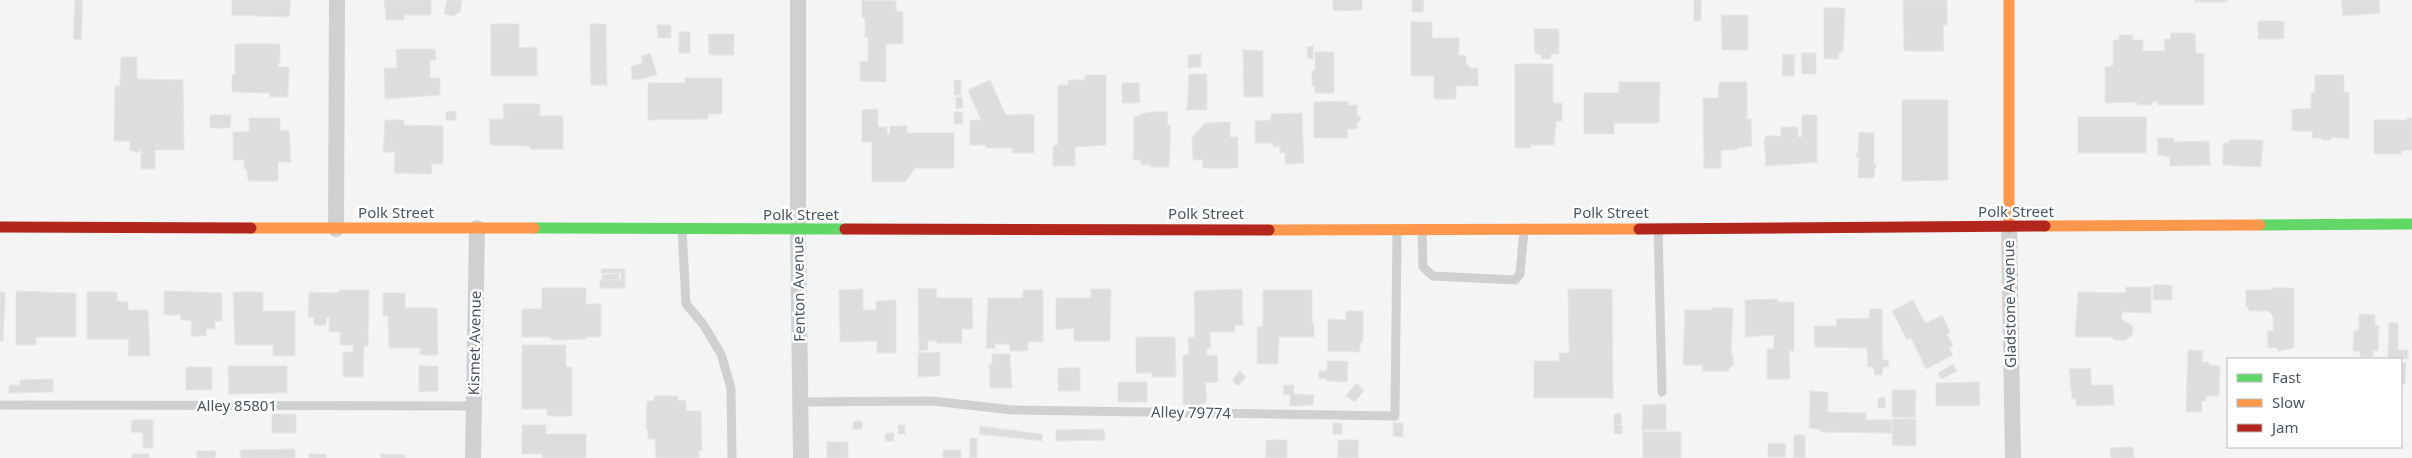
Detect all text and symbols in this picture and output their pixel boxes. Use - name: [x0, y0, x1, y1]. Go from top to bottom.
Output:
- street label: Polk Street: [1978, 201, 2054, 221]
- street label: Polk Street: [358, 202, 434, 222]
- street label: Polk Street: [1573, 202, 1649, 222]
- street label: Polk Street: [1168, 203, 1244, 223]
- street label: Polk Street: [763, 204, 839, 224]
- street label: Fenton Avenue: [787, 236, 809, 342]
- street label: Gladstone Avenue: [1998, 240, 2020, 368]
- street label: Kismet Avenue: [463, 290, 485, 396]
- legend: [2227, 358, 2402, 448]
- text: Fast: [2272, 367, 2301, 387]
- text: Slow: [2272, 392, 2305, 412]
- street label: Alley 85801: [197, 395, 277, 415]
- street label: Alley 79774: [1151, 401, 1232, 423]
- text: Jam: [2270, 417, 2299, 437]

